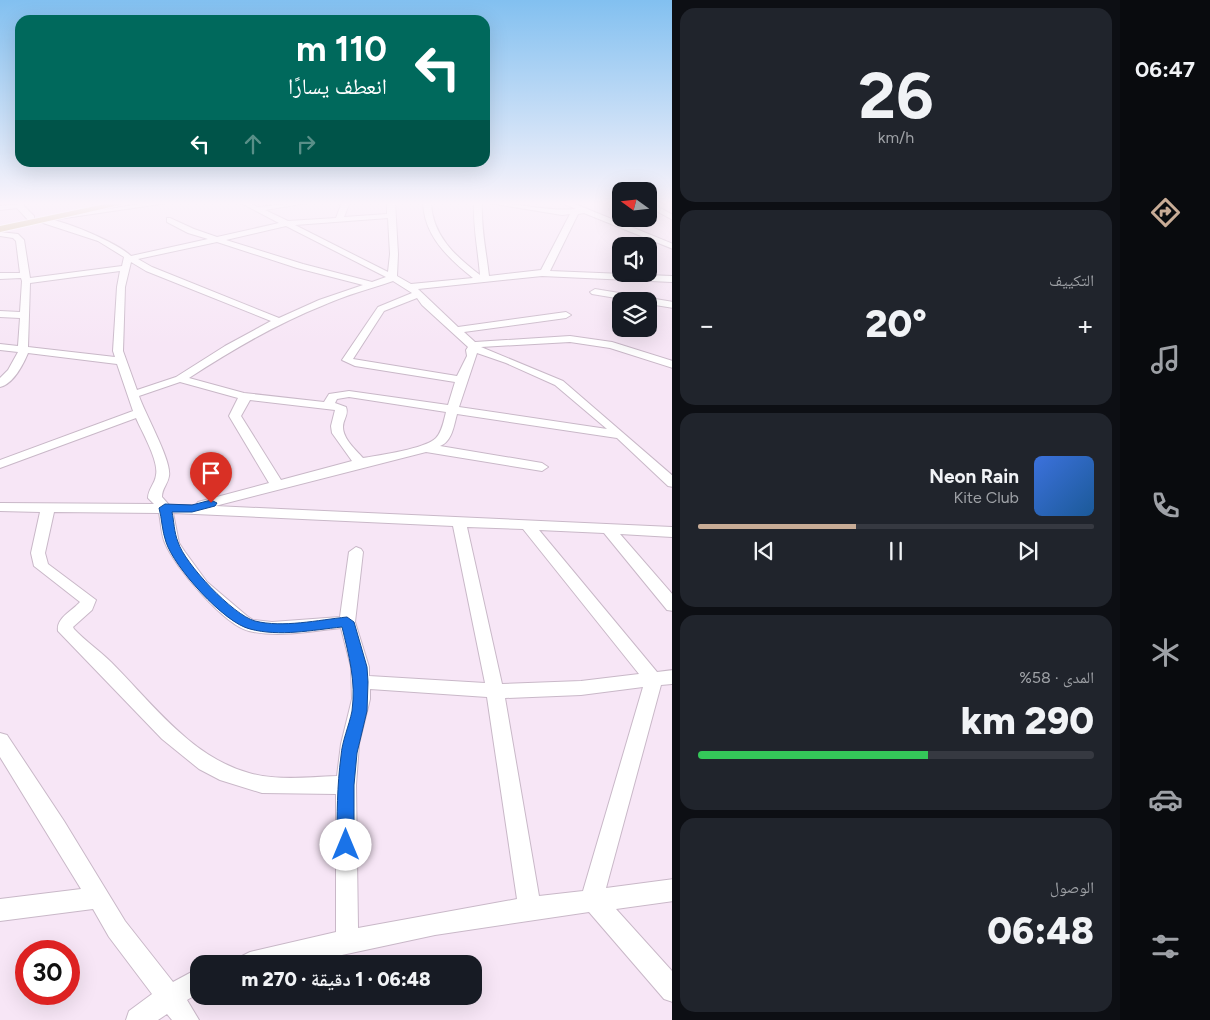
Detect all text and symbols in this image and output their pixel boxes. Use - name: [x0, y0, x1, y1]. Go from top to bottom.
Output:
- text: 110 m: [296, 28, 387, 70]
- icon: left: [405, 35, 470, 100]
- text: 26: [858, 56, 934, 134]
- text: 06:47: [1135, 56, 1195, 83]
- text: انعطف يسارًا: [288, 73, 387, 100]
- text: km/h: [878, 128, 914, 147]
- icon: left: [186, 130, 214, 158]
- icon: ahead: [239, 130, 267, 158]
- icon: right: [292, 130, 320, 158]
- north arrow: [612, 182, 658, 228]
- map controls: [612, 182, 657, 337]
- icon: directions: [1148, 195, 1183, 230]
- button: sound: [612, 237, 657, 282]
- text: التكييف: [1049, 271, 1094, 290]
- button: layers: [612, 292, 657, 337]
- text: 20°: [865, 301, 927, 347]
- text: −: [698, 308, 715, 342]
- text: +: [1077, 308, 1094, 342]
- icon: music: [1148, 342, 1183, 377]
- pin: [190, 452, 232, 503]
- icon: arrive: [197, 459, 225, 487]
- text: Neon Rain: [929, 465, 1019, 488]
- text: Kite Club: [953, 488, 1019, 507]
- icon: phone: [1148, 488, 1183, 523]
- icon: previous: [750, 537, 778, 565]
- icon: pause: [882, 537, 910, 565]
- icon: next: [1014, 537, 1042, 565]
- icon: climate: [1148, 635, 1183, 670]
- text: المدى · 58%: [1019, 668, 1094, 687]
- text: 290 km: [961, 698, 1094, 744]
- icon: car: [1148, 782, 1183, 817]
- position arrow: [319, 818, 371, 870]
- text: الوصول: [1050, 878, 1094, 897]
- text: 06:48: [987, 908, 1094, 954]
- icon: filters: [1148, 929, 1183, 964]
- speed limit sign: 30: [15, 940, 80, 1005]
- text: 06:48 · 1 دقيقة · 270 m: [241, 968, 431, 991]

